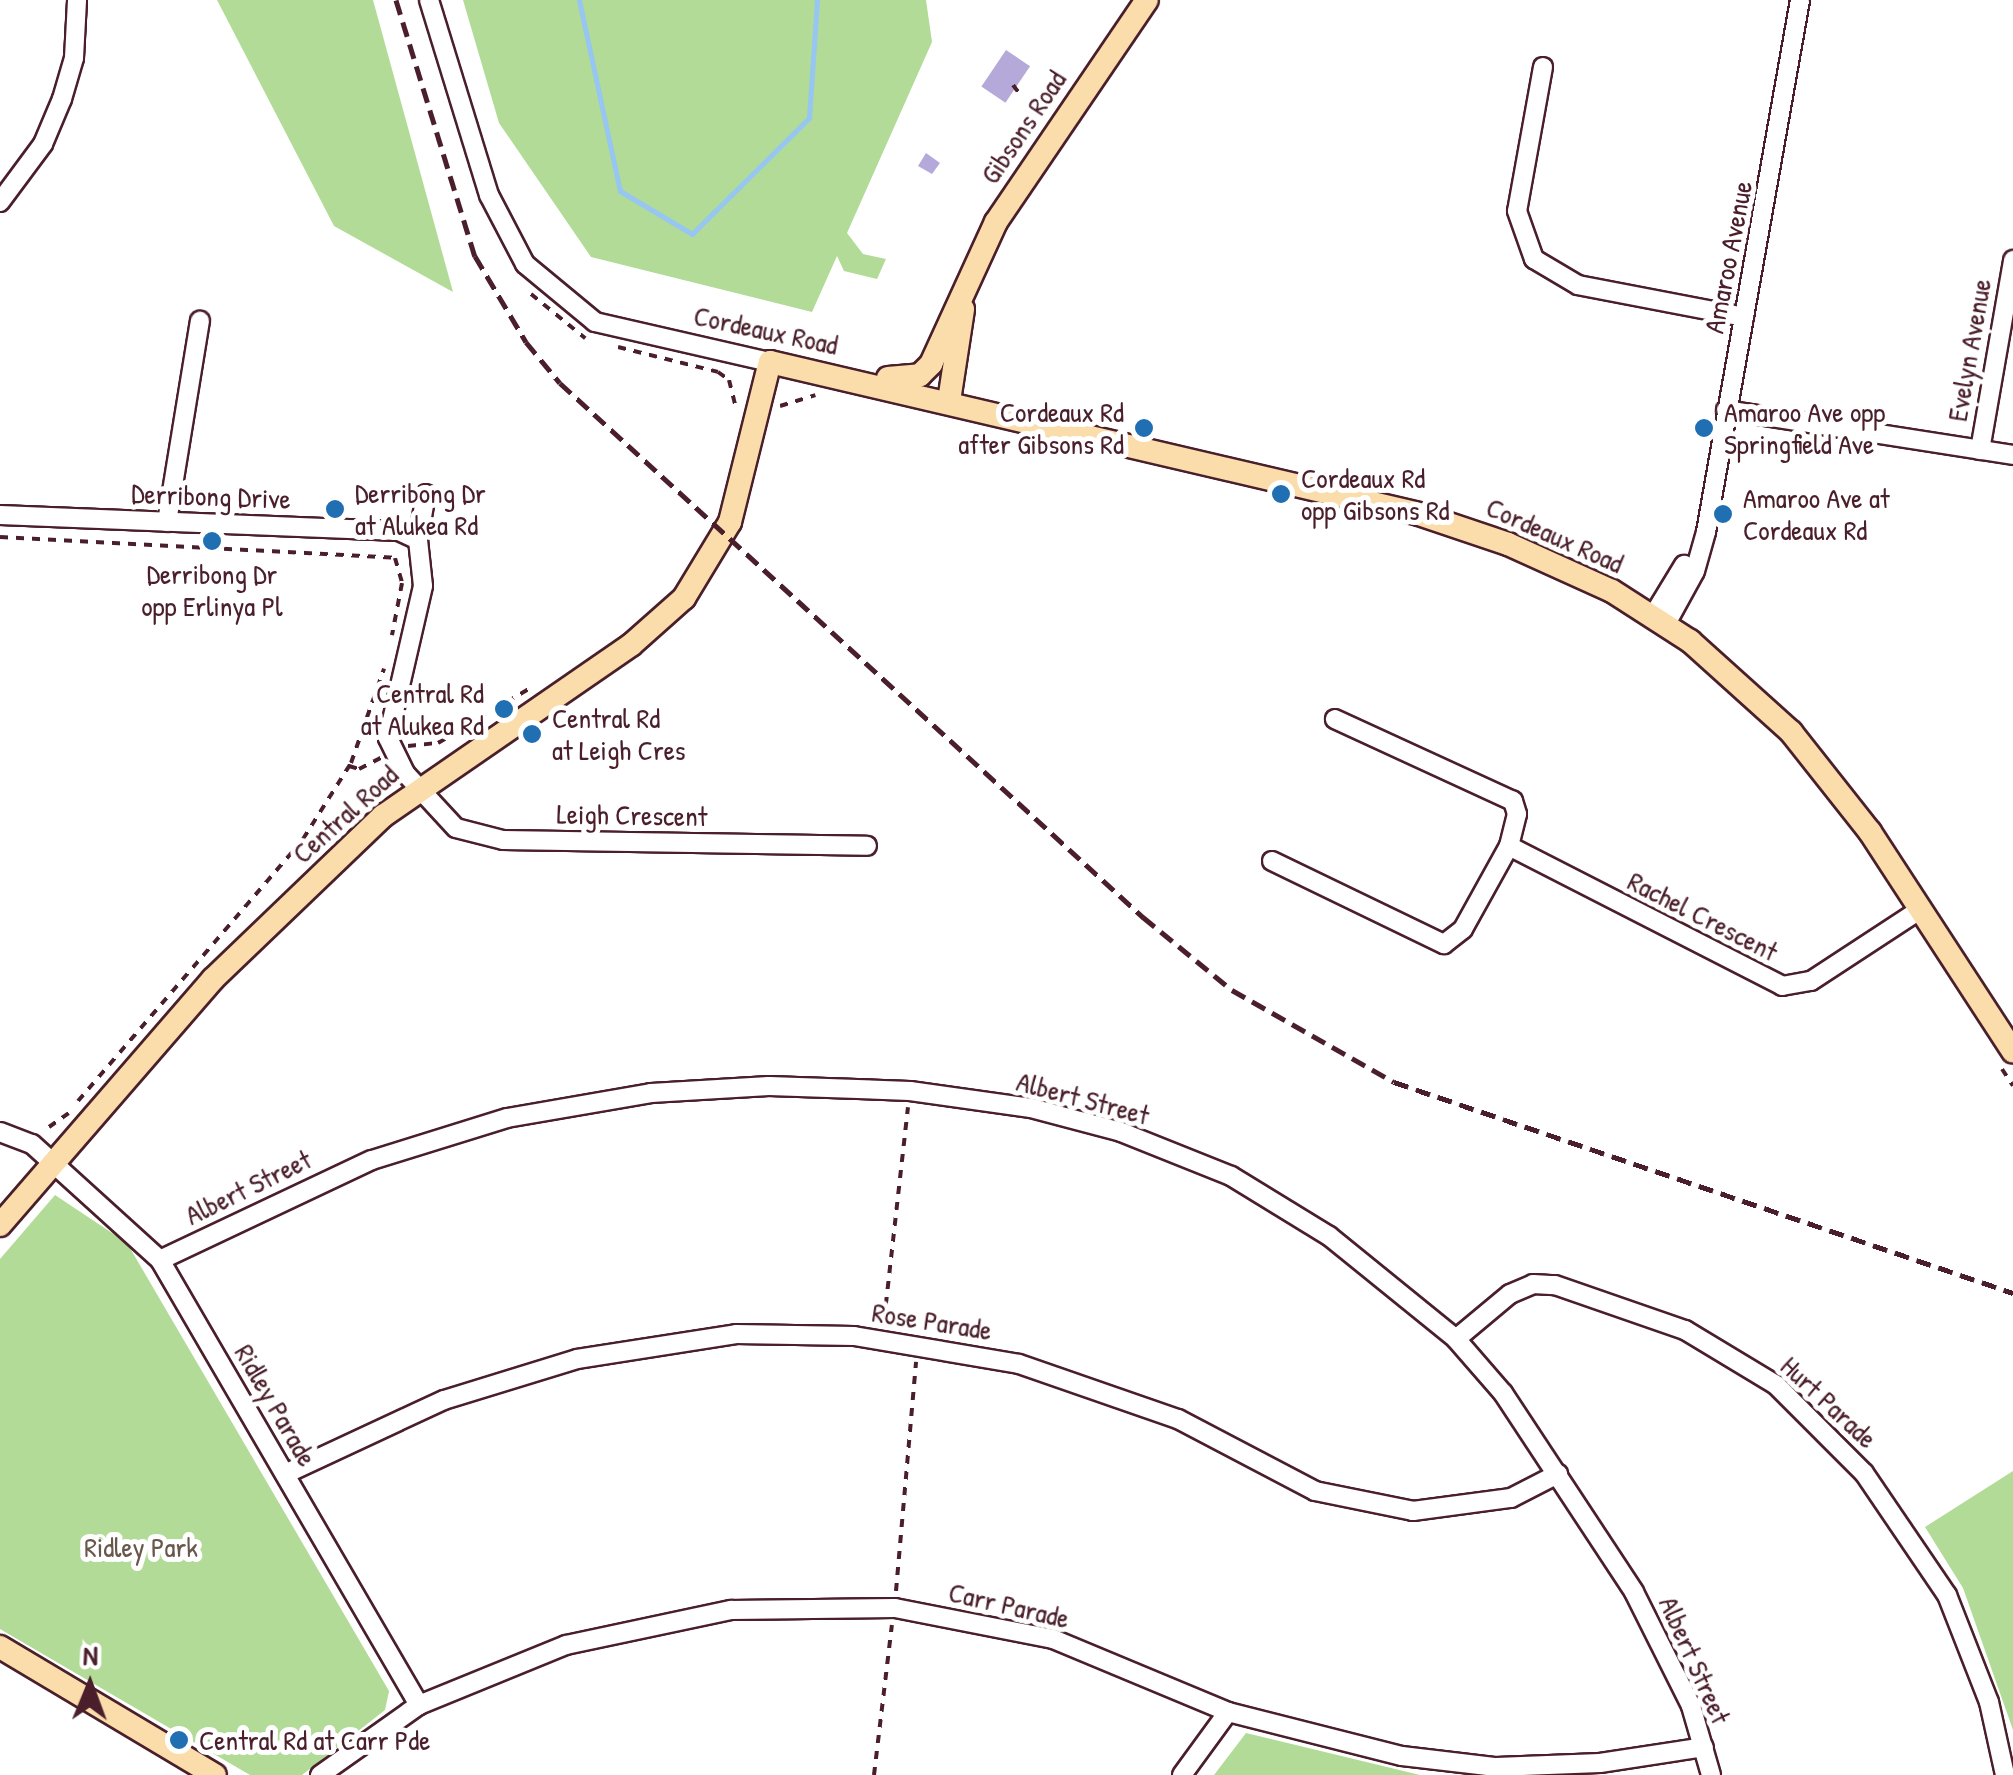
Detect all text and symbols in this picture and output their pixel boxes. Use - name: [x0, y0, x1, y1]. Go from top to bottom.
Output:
- street label: Gibsons Road: [973, 64, 1073, 190]
- street label: Amaroo Avenue: [1697, 178, 1759, 336]
- street label: Evelyn Avenue: [1940, 276, 1998, 424]
- street label: Cordeaux Road: [691, 298, 841, 362]
- place label: Cordeaux Rd after Gibsons Rd: [958, 395, 1124, 461]
- place label: Amaroo Ave opp Springfield Ave: [1724, 395, 1885, 461]
- marker: Cordeaux Rd after Gibsons Rd: [1133, 417, 1155, 439]
- marker: Amaroo Ave opp Springfield Ave: [1693, 417, 1715, 439]
- place label: Cordeaux Rd opp Gibsons Rd: [1301, 461, 1450, 527]
- street label: Derribong Drive: [131, 476, 291, 516]
- place label: Derribong Dr at Alukea Rd: [355, 476, 486, 542]
- place label: Amaroo Ave at Cordeaux Rd: [1743, 481, 1890, 547]
- marker: Cordeaux Rd opp Gibsons Rd: [1270, 483, 1292, 505]
- street label: Cordeaux Road: [1481, 490, 1629, 580]
- marker: Derribong Dr at Alukea Rd: [324, 498, 346, 520]
- marker: Amaroo Ave at Cordeaux Rd: [1712, 503, 1734, 525]
- marker: Derribong Dr opp Erlinya Pl: [201, 530, 223, 552]
- place label: Derribong Dr opp Erlinya Pl: [141, 557, 283, 623]
- place label: Central Rd at Alukea Rd: [361, 676, 484, 742]
- marker: Central Rd at Alukea Rd: [493, 698, 515, 720]
- place label: Central Rd at Leigh Cres: [552, 701, 686, 767]
- marker: Central Rd at Leigh Cres: [521, 723, 543, 745]
- street label: Central Road: [285, 758, 405, 870]
- street label: Leigh Crescent: [556, 797, 708, 833]
- street label: Rachel Crescent: [1622, 864, 1784, 968]
- street label: Albert Street: [1013, 1064, 1153, 1132]
- street label: Albert Street: [180, 1142, 316, 1232]
- street label: Rose Parade: [870, 1295, 994, 1347]
- street label: Ridley Parade: [228, 1338, 324, 1472]
- street label: Hurt Parade: [1774, 1349, 1884, 1455]
- park label: Ridley Park: [84, 1530, 198, 1564]
- street label: Carr Parade: [945, 1575, 1073, 1635]
- street label: Albert Street: [1652, 1591, 1738, 1729]
- north arrow: [40, 1635, 140, 1735]
- text: N: [83, 1636, 98, 1674]
- place label: Central Rd at Carr Pde: [199, 1723, 430, 1757]
- marker: Central Rd at Carr Pde: [168, 1729, 190, 1751]

